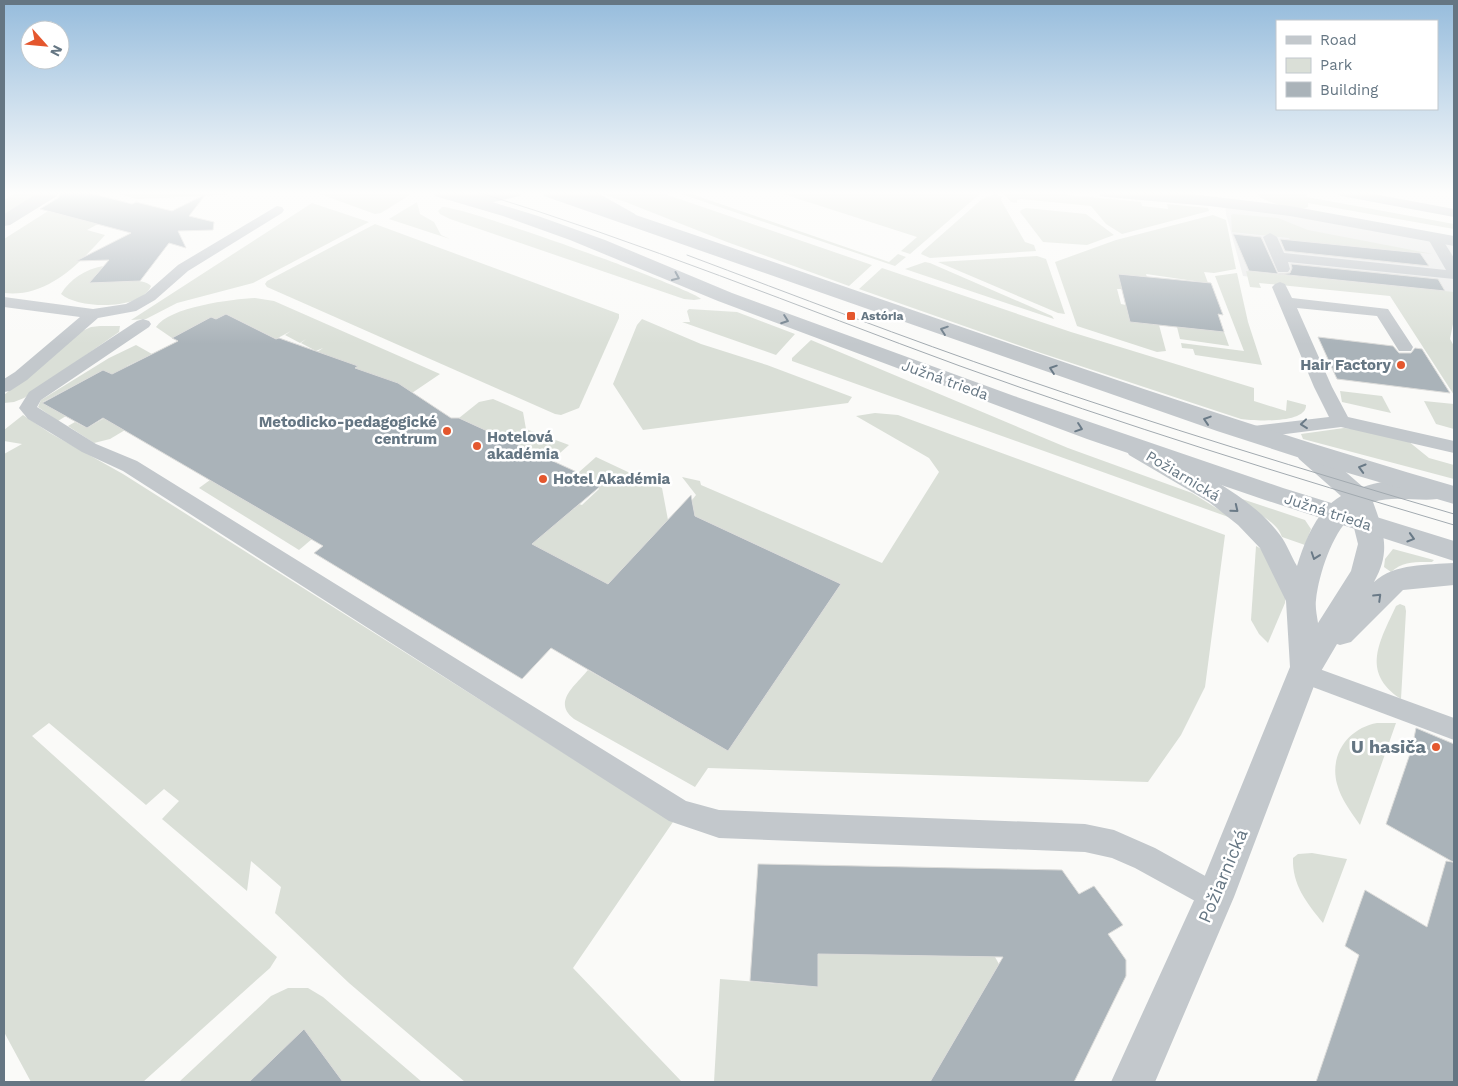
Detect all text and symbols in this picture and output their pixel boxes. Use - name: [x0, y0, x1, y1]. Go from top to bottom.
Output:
- north arrow: [20, 20, 70, 70]
- legend: [1276, 20, 1438, 110]
- text: Road: [1320, 31, 1357, 49]
- text: N: [47, 43, 66, 59]
- text: Park: [1320, 56, 1353, 74]
- text: Building: [1320, 81, 1378, 99]
- one-way arrow: [671, 271, 680, 282]
- place label: Astória: [861, 309, 904, 323]
- marker: Astória: [845, 310, 857, 322]
- one-way arrow: [780, 314, 788, 324]
- one-way arrow: [940, 326, 949, 336]
- street label: Južná trieda: [899, 356, 991, 404]
- place label: Hair Factory: [1300, 356, 1392, 374]
- marker: Hair Factory: [1395, 359, 1407, 371]
- one-way arrow: [1049, 364, 1058, 374]
- place label: Metodicko-pedagogické centrum: [259, 413, 437, 448]
- one-way arrow: [1204, 416, 1212, 426]
- one-way arrow: [1299, 418, 1307, 429]
- one-way arrow: [1074, 422, 1083, 432]
- marker: Metodicko-pedagogické centrum: [441, 425, 453, 437]
- place label: Hotelová akadémia: [487, 428, 559, 463]
- marker: Hotelová akadémia: [471, 440, 483, 452]
- street label: Požiarnická: [1143, 447, 1224, 505]
- one-way arrow: [1359, 464, 1367, 474]
- place label: Hotel Akadémia: [553, 470, 671, 488]
- marker: Hotel Akadémia: [537, 473, 549, 485]
- street label: Južná trieda: [1282, 489, 1374, 535]
- one-way arrow: [1230, 503, 1239, 512]
- one-way arrow: [1406, 533, 1415, 543]
- one-way arrow: [1310, 552, 1320, 560]
- one-way arrow: [1372, 594, 1381, 603]
- place label: U hasiča: [1351, 736, 1427, 757]
- marker: U hasiča: [1430, 741, 1442, 753]
- street label: Požiarnická: [1193, 826, 1252, 926]

